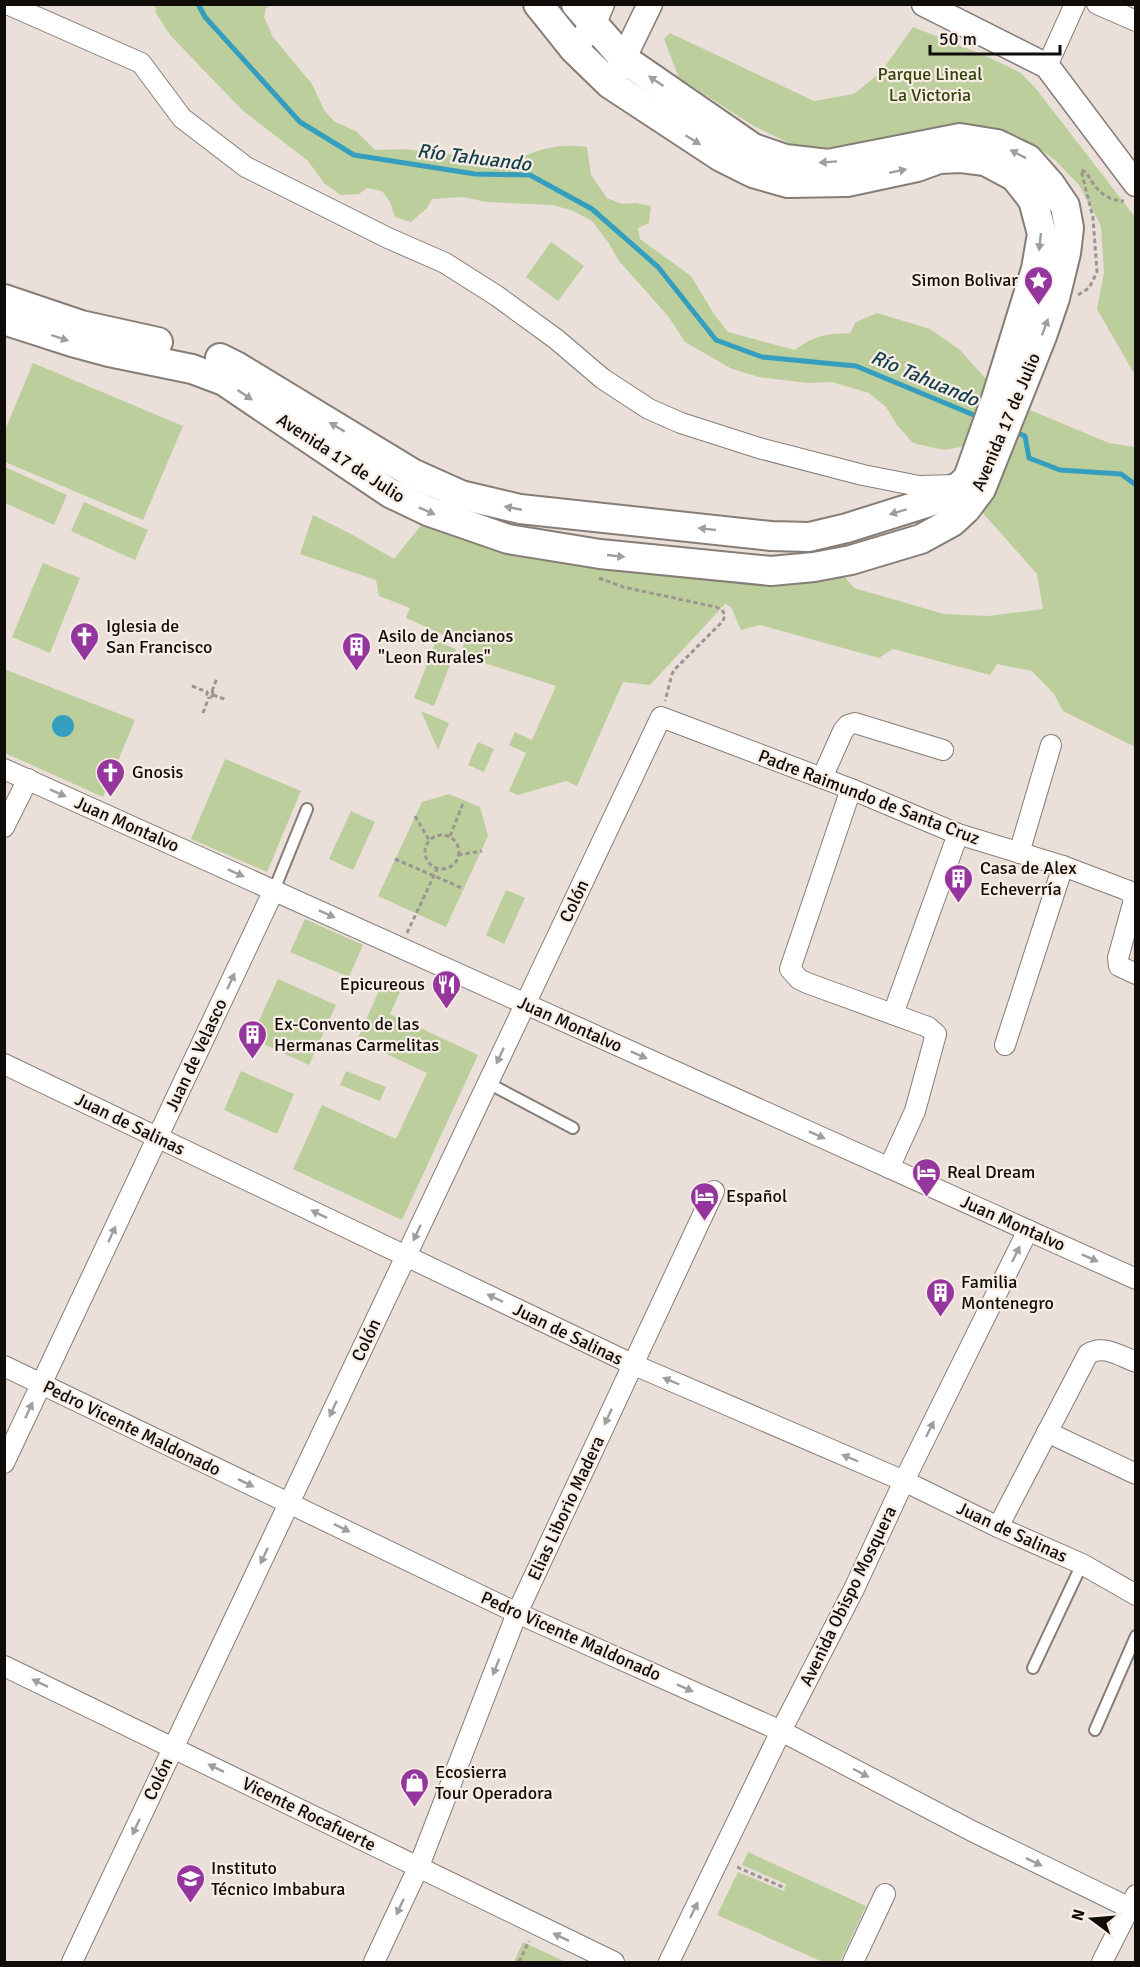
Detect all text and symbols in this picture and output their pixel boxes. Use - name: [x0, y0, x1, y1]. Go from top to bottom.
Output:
- scale bar: [930, 18, 1060, 56]
- text: 50 m: [939, 28, 977, 50]
- park label: Parque Lineal La Victoria: [878, 63, 982, 106]
- one-way arrow: [648, 76, 665, 87]
- one-way arrow: [685, 134, 702, 145]
- water label: Río Tahuando: [416, 138, 534, 177]
- one-way arrow: [1009, 150, 1026, 159]
- one-way arrow: [819, 157, 838, 167]
- one-way arrow: [889, 166, 908, 175]
- one-way arrow: [1035, 232, 1045, 251]
- place icon: Simon Bolivar: [1023, 264, 1055, 306]
- place label: Simon Bolivar: [912, 269, 1018, 291]
- one-way arrow: [1041, 317, 1051, 335]
- one-way arrow: [51, 334, 69, 343]
- water label: Río Tahuando: [867, 345, 984, 413]
- street label: Avenida 17 de Julio: [967, 349, 1045, 495]
- one-way arrow: [237, 389, 253, 400]
- street label: Avenida 17 de Julio: [273, 408, 409, 508]
- one-way arrow: [329, 422, 345, 433]
- one-way arrow: [503, 503, 522, 512]
- one-way arrow: [418, 506, 435, 515]
- one-way arrow: [889, 508, 907, 518]
- one-way arrow: [697, 524, 716, 534]
- one-way arrow: [606, 551, 625, 561]
- place label: Iglesia de San Francisco: [106, 615, 212, 658]
- church icon: Iglesia de San Francisco: [69, 620, 101, 662]
- place label: Asilo de Ancianos "Leon Rurales": [378, 625, 513, 668]
- building icon: Asilo de Ancianos "Leon Rurales": [341, 630, 373, 672]
- street label: Padre Raimundo de Santa Cruz: [755, 745, 983, 849]
- church icon: Gnosis: [95, 756, 127, 798]
- place label: Gnosis: [132, 761, 184, 783]
- one-way arrow: [49, 788, 66, 797]
- street label: Juan Montalvo: [71, 791, 183, 857]
- place label: Casa de Alex Echeverría: [980, 857, 1077, 900]
- building icon: Casa de Alex Echeverría: [943, 862, 975, 904]
- one-way arrow: [227, 868, 244, 877]
- street label: Colón: [555, 876, 593, 926]
- one-way arrow: [319, 909, 337, 919]
- restaurant icon: Epicureous: [430, 968, 462, 1010]
- one-way arrow: [226, 972, 236, 990]
- place label: Epicureous: [340, 973, 425, 995]
- street label: Juan Montalvo: [514, 991, 626, 1057]
- street label: Juan de Velasco: [160, 995, 232, 1115]
- place label: Ex-Convento de las Hermanas Carmelitas: [274, 1013, 439, 1056]
- building icon: Ex-Convento de las Hermanas Carmelitas: [237, 1018, 269, 1060]
- one-way arrow: [496, 1048, 505, 1065]
- one-way arrow: [630, 1050, 648, 1060]
- street label: Juan de Salinas: [72, 1088, 189, 1160]
- one-way arrow: [808, 1130, 826, 1140]
- hotel icon: Real Dream: [910, 1156, 942, 1198]
- place label: Real Dream: [947, 1161, 1035, 1183]
- hotel icon: Español: [689, 1180, 721, 1222]
- place label: Español: [726, 1185, 787, 1207]
- street label: Juan Montalvo: [957, 1190, 1069, 1256]
- one-way arrow: [310, 1210, 327, 1219]
- one-way arrow: [412, 1224, 421, 1241]
- one-way arrow: [108, 1225, 117, 1242]
- one-way arrow: [1012, 1245, 1021, 1262]
- one-way arrow: [1082, 1254, 1099, 1263]
- place label: Familia Montenegro: [961, 1271, 1054, 1314]
- building icon: Familia Montenegro: [924, 1276, 956, 1318]
- one-way arrow: [486, 1294, 503, 1303]
- street label: Juan de Salinas: [510, 1298, 627, 1370]
- street label: Colón: [347, 1315, 385, 1365]
- street label: Pedro Vicente Maldonado: [40, 1375, 224, 1481]
- one-way arrow: [662, 1376, 680, 1386]
- one-way arrow: [329, 1400, 338, 1417]
- one-way arrow: [25, 1402, 34, 1419]
- one-way arrow: [603, 1409, 612, 1426]
- one-way arrow: [925, 1420, 935, 1437]
- street label: Elias Liborio Madera: [523, 1432, 609, 1584]
- one-way arrow: [841, 1453, 859, 1463]
- one-way arrow: [238, 1478, 255, 1487]
- street label: Juan de Salinas: [953, 1497, 1071, 1567]
- street label: Avenida Obispo Mosquera: [795, 1502, 901, 1690]
- one-way arrow: [333, 1524, 350, 1533]
- one-way arrow: [259, 1548, 268, 1565]
- street label: Pedro Vicente Maldonado: [477, 1586, 665, 1686]
- one-way arrow: [491, 1659, 501, 1677]
- one-way arrow: [32, 1679, 49, 1688]
- one-way arrow: [677, 1683, 695, 1693]
- street label: Colón: [139, 1754, 177, 1804]
- place label: Ecosierra Tour Operadora: [435, 1761, 553, 1804]
- one-way arrow: [207, 1764, 224, 1773]
- shop icon: Ecosierra Tour Operadora: [398, 1766, 430, 1808]
- one-way arrow: [852, 1768, 869, 1778]
- street label: Vicente Rocafuerte: [239, 1772, 379, 1856]
- one-way arrow: [131, 1819, 140, 1836]
- place label: Instituto Técnico Imbabura: [211, 1857, 345, 1900]
- one-way arrow: [1026, 1857, 1043, 1866]
- school or university icon: Instituto Técnico Imbabura: [174, 1862, 206, 1904]
- north arrow: [1062, 1889, 1122, 1949]
- one-way arrow: [395, 1898, 404, 1915]
- one-way arrow: [690, 1901, 699, 1918]
- text: N: [1067, 1907, 1090, 1923]
- one-way arrow: [552, 1932, 570, 1942]

